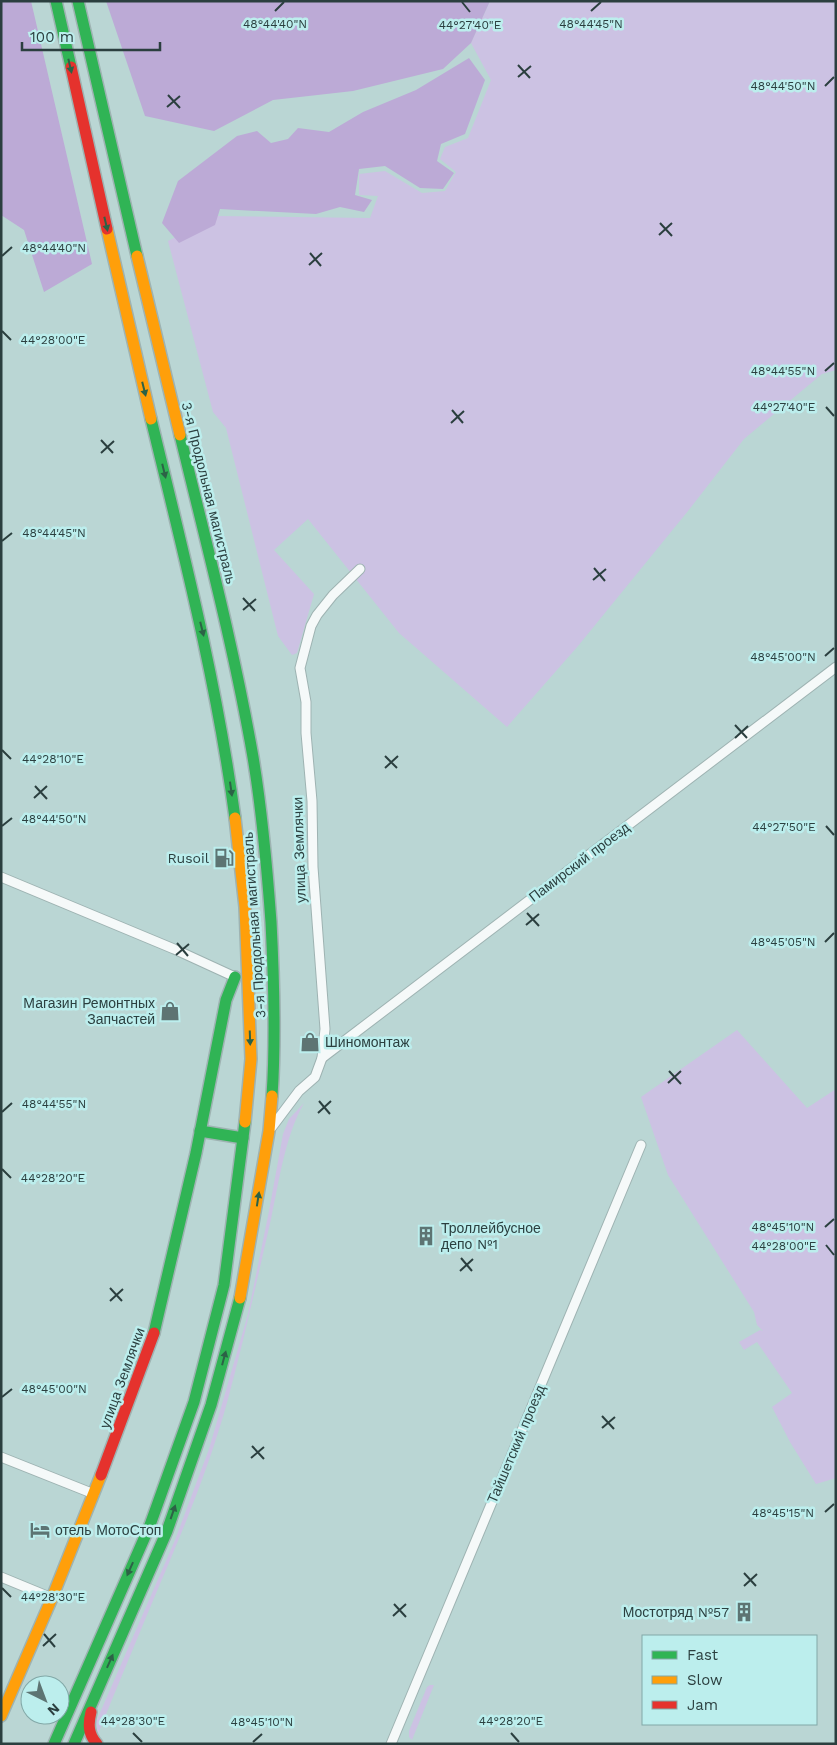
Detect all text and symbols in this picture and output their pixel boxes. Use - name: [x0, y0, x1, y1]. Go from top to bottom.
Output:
- text: 48°44'40"N: [243, 17, 307, 31]
- text: 48°44'45"N: [559, 17, 623, 31]
- text: 44°27'40"E: [439, 18, 502, 32]
- scale bar: [22, 20, 160, 52]
- text: 100 m: [30, 28, 74, 46]
- one-way arrow: [66, 58, 74, 73]
- text: 48°44'50"N: [751, 79, 815, 93]
- one-way arrow: [102, 217, 110, 232]
- text: 48°44'40"N: [22, 241, 86, 255]
- text: 44°28'00"E: [21, 333, 86, 347]
- text: 48°44'55"N: [751, 364, 815, 378]
- one-way arrow: [140, 381, 148, 396]
- street label: 3-я Продольная магистраль: [179, 400, 239, 586]
- text: 44°27'40"E: [753, 400, 816, 414]
- one-way arrow: [160, 464, 168, 479]
- text: 48°44'45"N: [22, 526, 86, 540]
- one-way arrow: [198, 622, 206, 637]
- text: 48°45'00"N: [750, 650, 816, 664]
- text: 44°28'10"E: [22, 752, 84, 766]
- one-way arrow: [227, 781, 235, 797]
- street label: улица Землячки: [289, 797, 309, 903]
- text: 48°44'50"N: [22, 812, 86, 826]
- street label: Памирский проезд: [526, 819, 632, 905]
- text: 44°27'50"E: [752, 820, 816, 834]
- street label: 3-я Продольная магистраль: [240, 831, 268, 1019]
- fuel station icon: Rusoil: [213, 847, 235, 869]
- place label: Rusoil: [167, 850, 210, 866]
- text: 48°45'05"N: [750, 935, 816, 949]
- place label: Магазин Ремонтных Запчастей: [23, 995, 155, 1027]
- shop icon: Магазин Ремонтных Запчастей: [159, 1000, 181, 1022]
- one-way arrow: [246, 1030, 254, 1046]
- shop icon: Шиномонтаж: [299, 1031, 321, 1053]
- place label: Шиномонтаж: [325, 1034, 410, 1050]
- text: 48°44'55"N: [22, 1097, 86, 1111]
- text: 44°28'20"E: [21, 1171, 86, 1185]
- one-way arrow: [254, 1190, 262, 1206]
- place label: Троллейбусное депо №1: [441, 1220, 541, 1252]
- text: 48°45'10"N: [752, 1220, 814, 1234]
- building icon: Троллейбусное депо №1: [415, 1225, 437, 1247]
- text: 44°28'00"E: [752, 1239, 817, 1253]
- street label: улица Землячки: [96, 1325, 148, 1431]
- one-way arrow: [220, 1350, 228, 1365]
- text: 48°45'00"N: [21, 1382, 87, 1396]
- street label: Тайшетский проезд: [484, 1383, 548, 1505]
- one-way arrow: [170, 1504, 178, 1519]
- text: 48°45'15"N: [752, 1506, 814, 1520]
- hotel icon: отель МотоСтоп: [29, 1519, 51, 1541]
- place label: отель МотоСтоп: [55, 1522, 161, 1538]
- one-way arrow: [126, 1562, 134, 1576]
- text: 44°28'30"E: [21, 1590, 86, 1604]
- building icon: Мостотряд №57: [733, 1601, 755, 1623]
- place label: Мостотряд №57: [623, 1604, 729, 1620]
- legend: [642, 1635, 817, 1725]
- text: Fast: [687, 1646, 719, 1664]
- one-way arrow: [106, 1654, 114, 1668]
- text: Slow: [687, 1671, 723, 1689]
- north arrow: [20, 1675, 70, 1725]
- text: Jam: [687, 1696, 718, 1714]
- text: N: [44, 1700, 63, 1719]
- text: 44°28'30"E: [101, 1714, 166, 1728]
- text: 44°28'20"E: [479, 1714, 544, 1728]
- text: 48°45'10"N: [231, 1715, 293, 1729]

